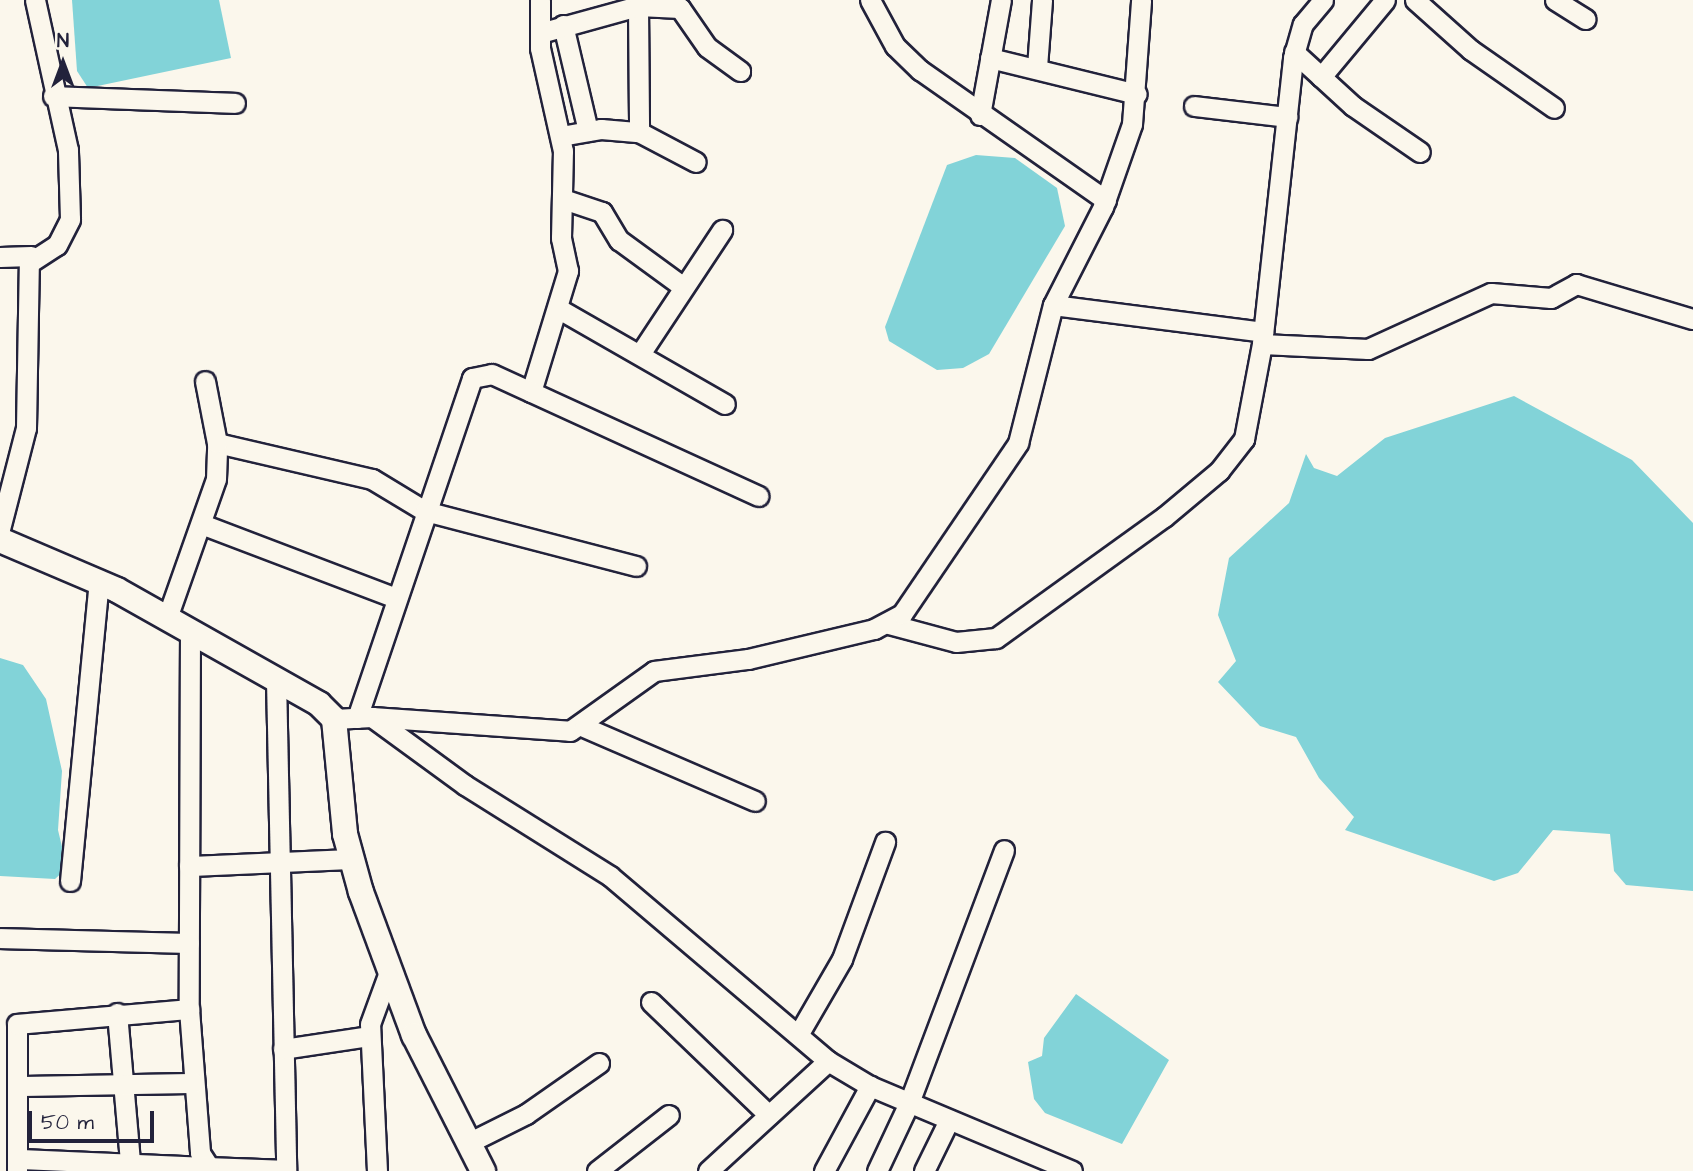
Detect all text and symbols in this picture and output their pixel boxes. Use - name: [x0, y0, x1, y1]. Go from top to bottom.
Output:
- north arrow: [28, 28, 98, 98]
- text: N: [57, 28, 69, 55]
- scale bar: [32, 1098, 158, 1142]
- text: 50 m: [41, 1108, 94, 1137]

